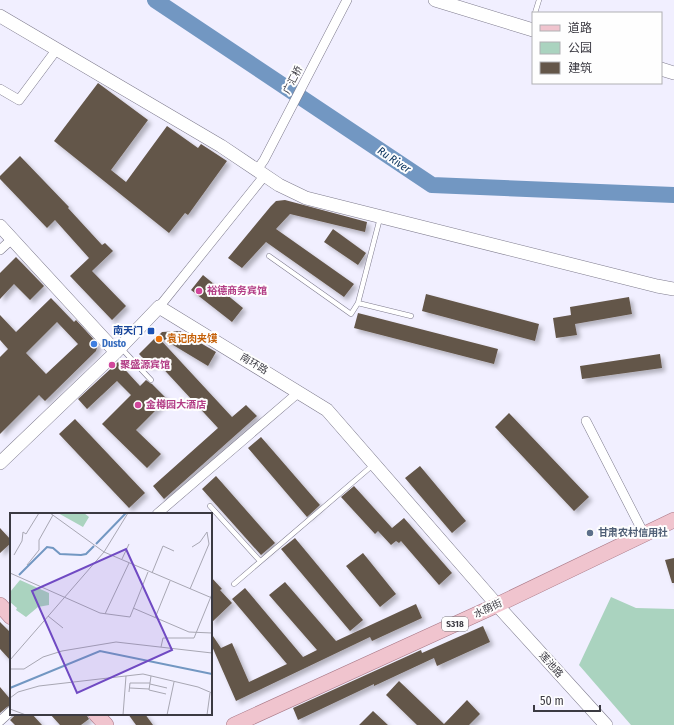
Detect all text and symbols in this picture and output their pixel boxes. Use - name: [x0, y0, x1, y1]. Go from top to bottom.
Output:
- legend: [532, 12, 662, 84]
- text: 道路: [568, 21, 592, 35]
- text: 公园: [568, 41, 592, 55]
- text: 建筑: [568, 61, 592, 75]
- street label: 广汇桥: [281, 64, 305, 96]
- water label: Ru River: [375, 144, 414, 176]
- place label: 裕德商务宾馆: [207, 284, 267, 297]
- marker: 裕德商务宾馆: [194, 286, 204, 296]
- place label: 南天门: [113, 325, 143, 337]
- marker: 南天门: [146, 326, 156, 336]
- place label: 袁记肉夹馍: [166, 333, 218, 345]
- marker: 袁记肉夹馍: [154, 334, 164, 344]
- place label: Dusto: [102, 338, 127, 350]
- marker: Dusto: [89, 339, 99, 349]
- street label: 南环路: [238, 351, 270, 377]
- place label: 聚盛源宾馆: [120, 358, 170, 371]
- marker: 聚盛源宾馆: [107, 360, 117, 370]
- place label: 金樽园大酒店: [145, 399, 206, 411]
- marker: 金樽园大酒店: [133, 400, 143, 410]
- inset map: [10, 513, 212, 715]
- place label: 甘肃农村信用社: [598, 526, 668, 539]
- marker: 甘肃农村信用社: [585, 528, 595, 538]
- street label: 水荫街: [472, 597, 504, 621]
- road number: S318: [442, 617, 468, 631]
- street label: 莲池路: [537, 650, 565, 680]
- scale bar: [534, 687, 600, 713]
- text: 50 m: [540, 694, 564, 708]

